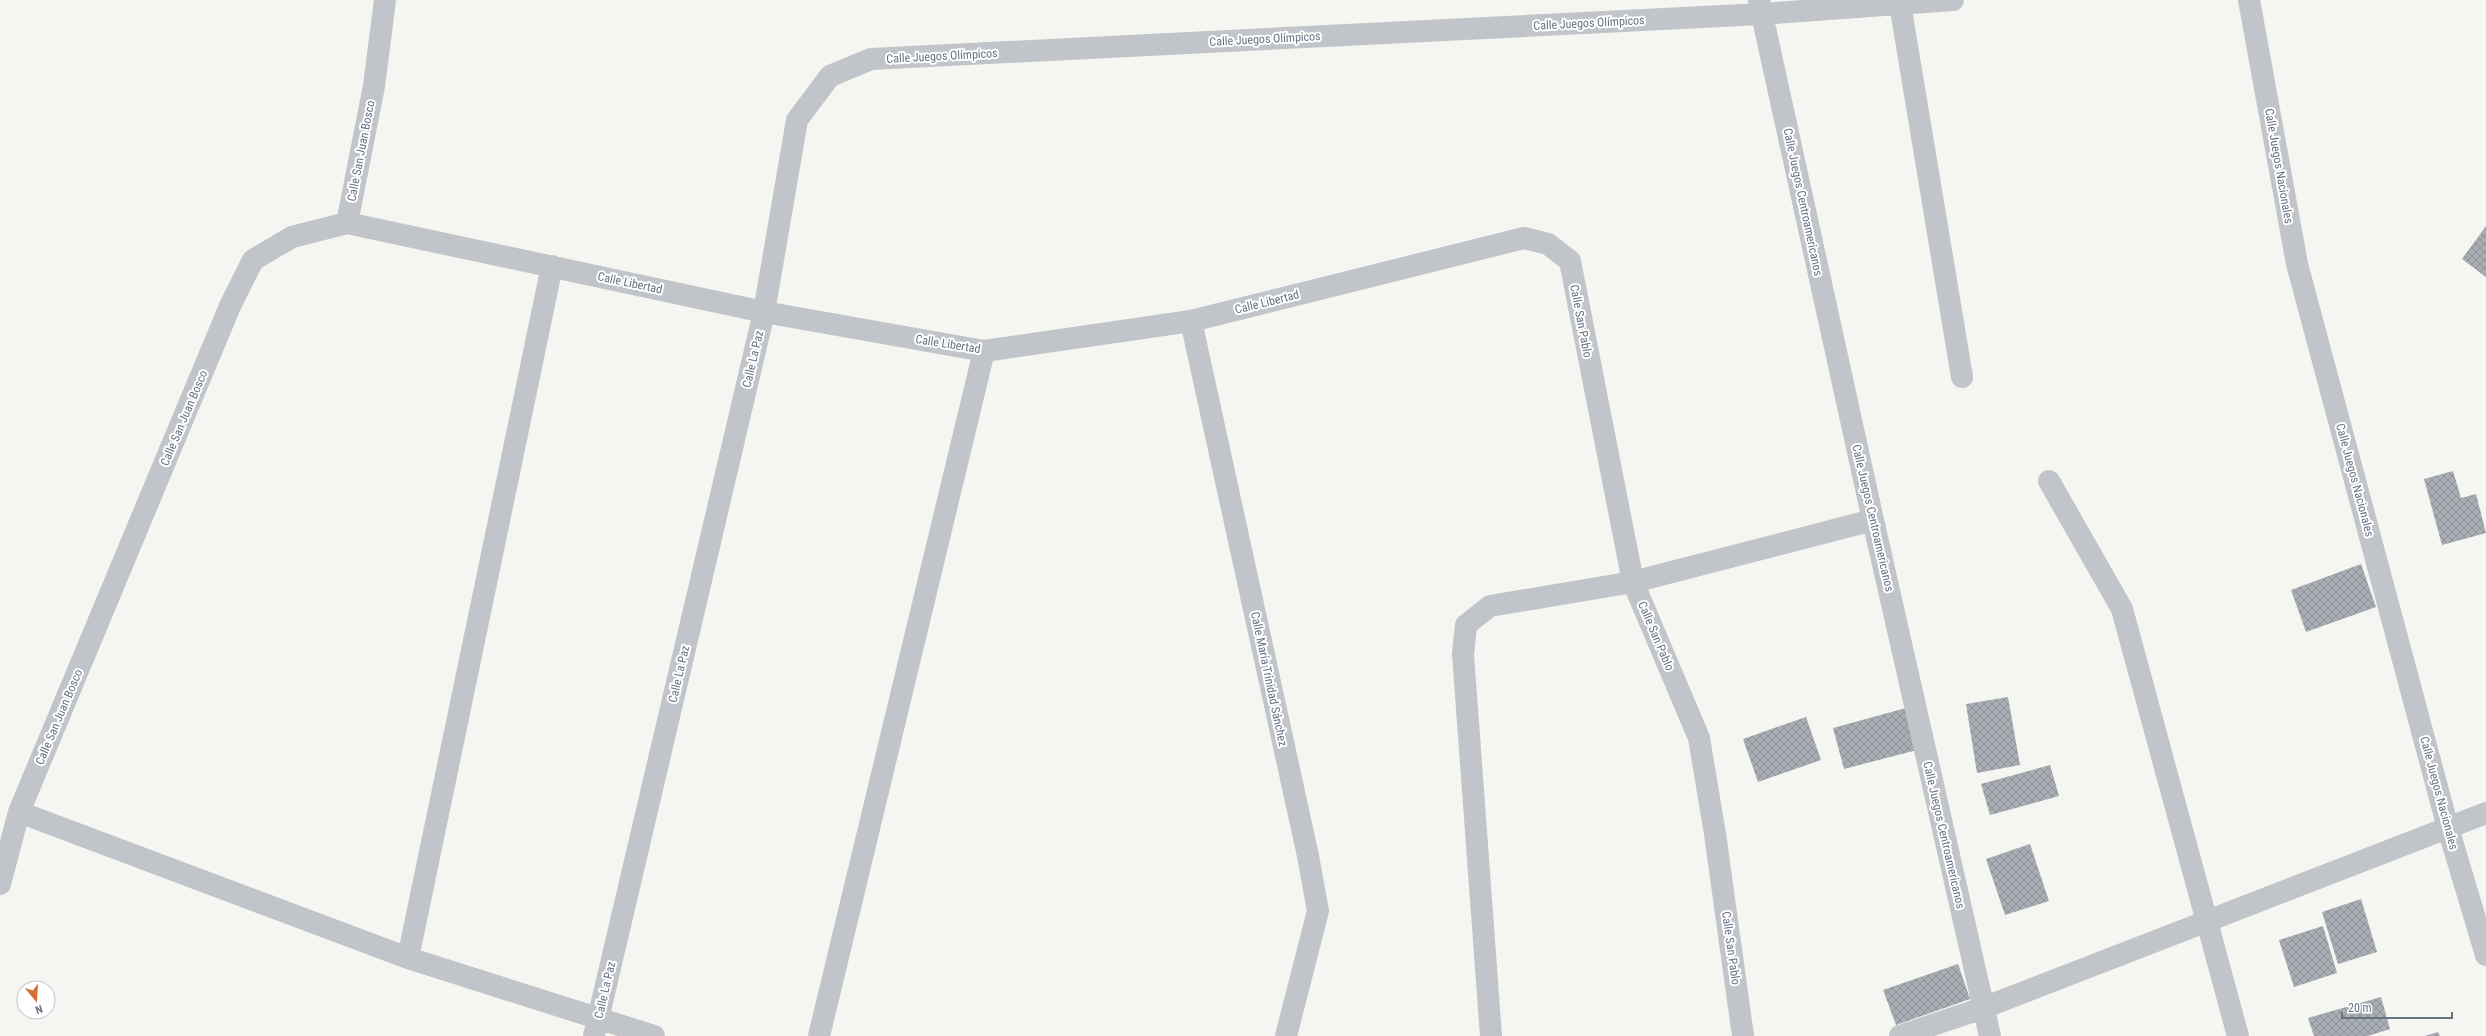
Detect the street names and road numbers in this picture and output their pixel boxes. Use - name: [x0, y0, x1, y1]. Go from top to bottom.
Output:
- street label: Calle Juegos Olímpicos: [1533, 13, 1645, 33]
- street label: Calle Juegos Olímpicos: [1209, 29, 1321, 49]
- street label: Calle Juegos Olímpicos: [886, 46, 998, 66]
- street label: Calle San Juan Bosco: [344, 99, 378, 203]
- street label: Calle Juegos Nacionales: [2262, 107, 2296, 225]
- street label: Calle Juegos Centroamericanos: [1780, 127, 1826, 277]
- street label: Calle Libertad: [596, 269, 664, 297]
- street label: Calle San Pablo: [1567, 283, 1595, 359]
- street label: Calle Libertad: [1233, 287, 1301, 317]
- street label: Calle La Paz: [740, 329, 766, 389]
- street label: Calle Libertad: [914, 332, 982, 356]
- street label: Calle San Juan Bosco: [158, 368, 210, 468]
- street label: Calle Juegos Nacionales: [2333, 422, 2377, 538]
- street label: Calle Juegos Centroamericanos: [1849, 443, 1897, 593]
- street label: Calle San Pablo: [1635, 599, 1677, 673]
- street label: Calle María Trinidad Sánchez: [1248, 610, 1290, 748]
- street label: Calle La Paz: [666, 644, 692, 704]
- street label: Calle San Juan Bosco: [33, 667, 85, 767]
- street label: Calle Juegos Nacionales: [2417, 735, 2461, 851]
- street label: Calle Juegos Centroamericanos: [1920, 760, 1968, 910]
- street label: Calle San Pablo: [1719, 910, 1743, 986]
- street label: Calle La Paz: [592, 960, 618, 1020]

